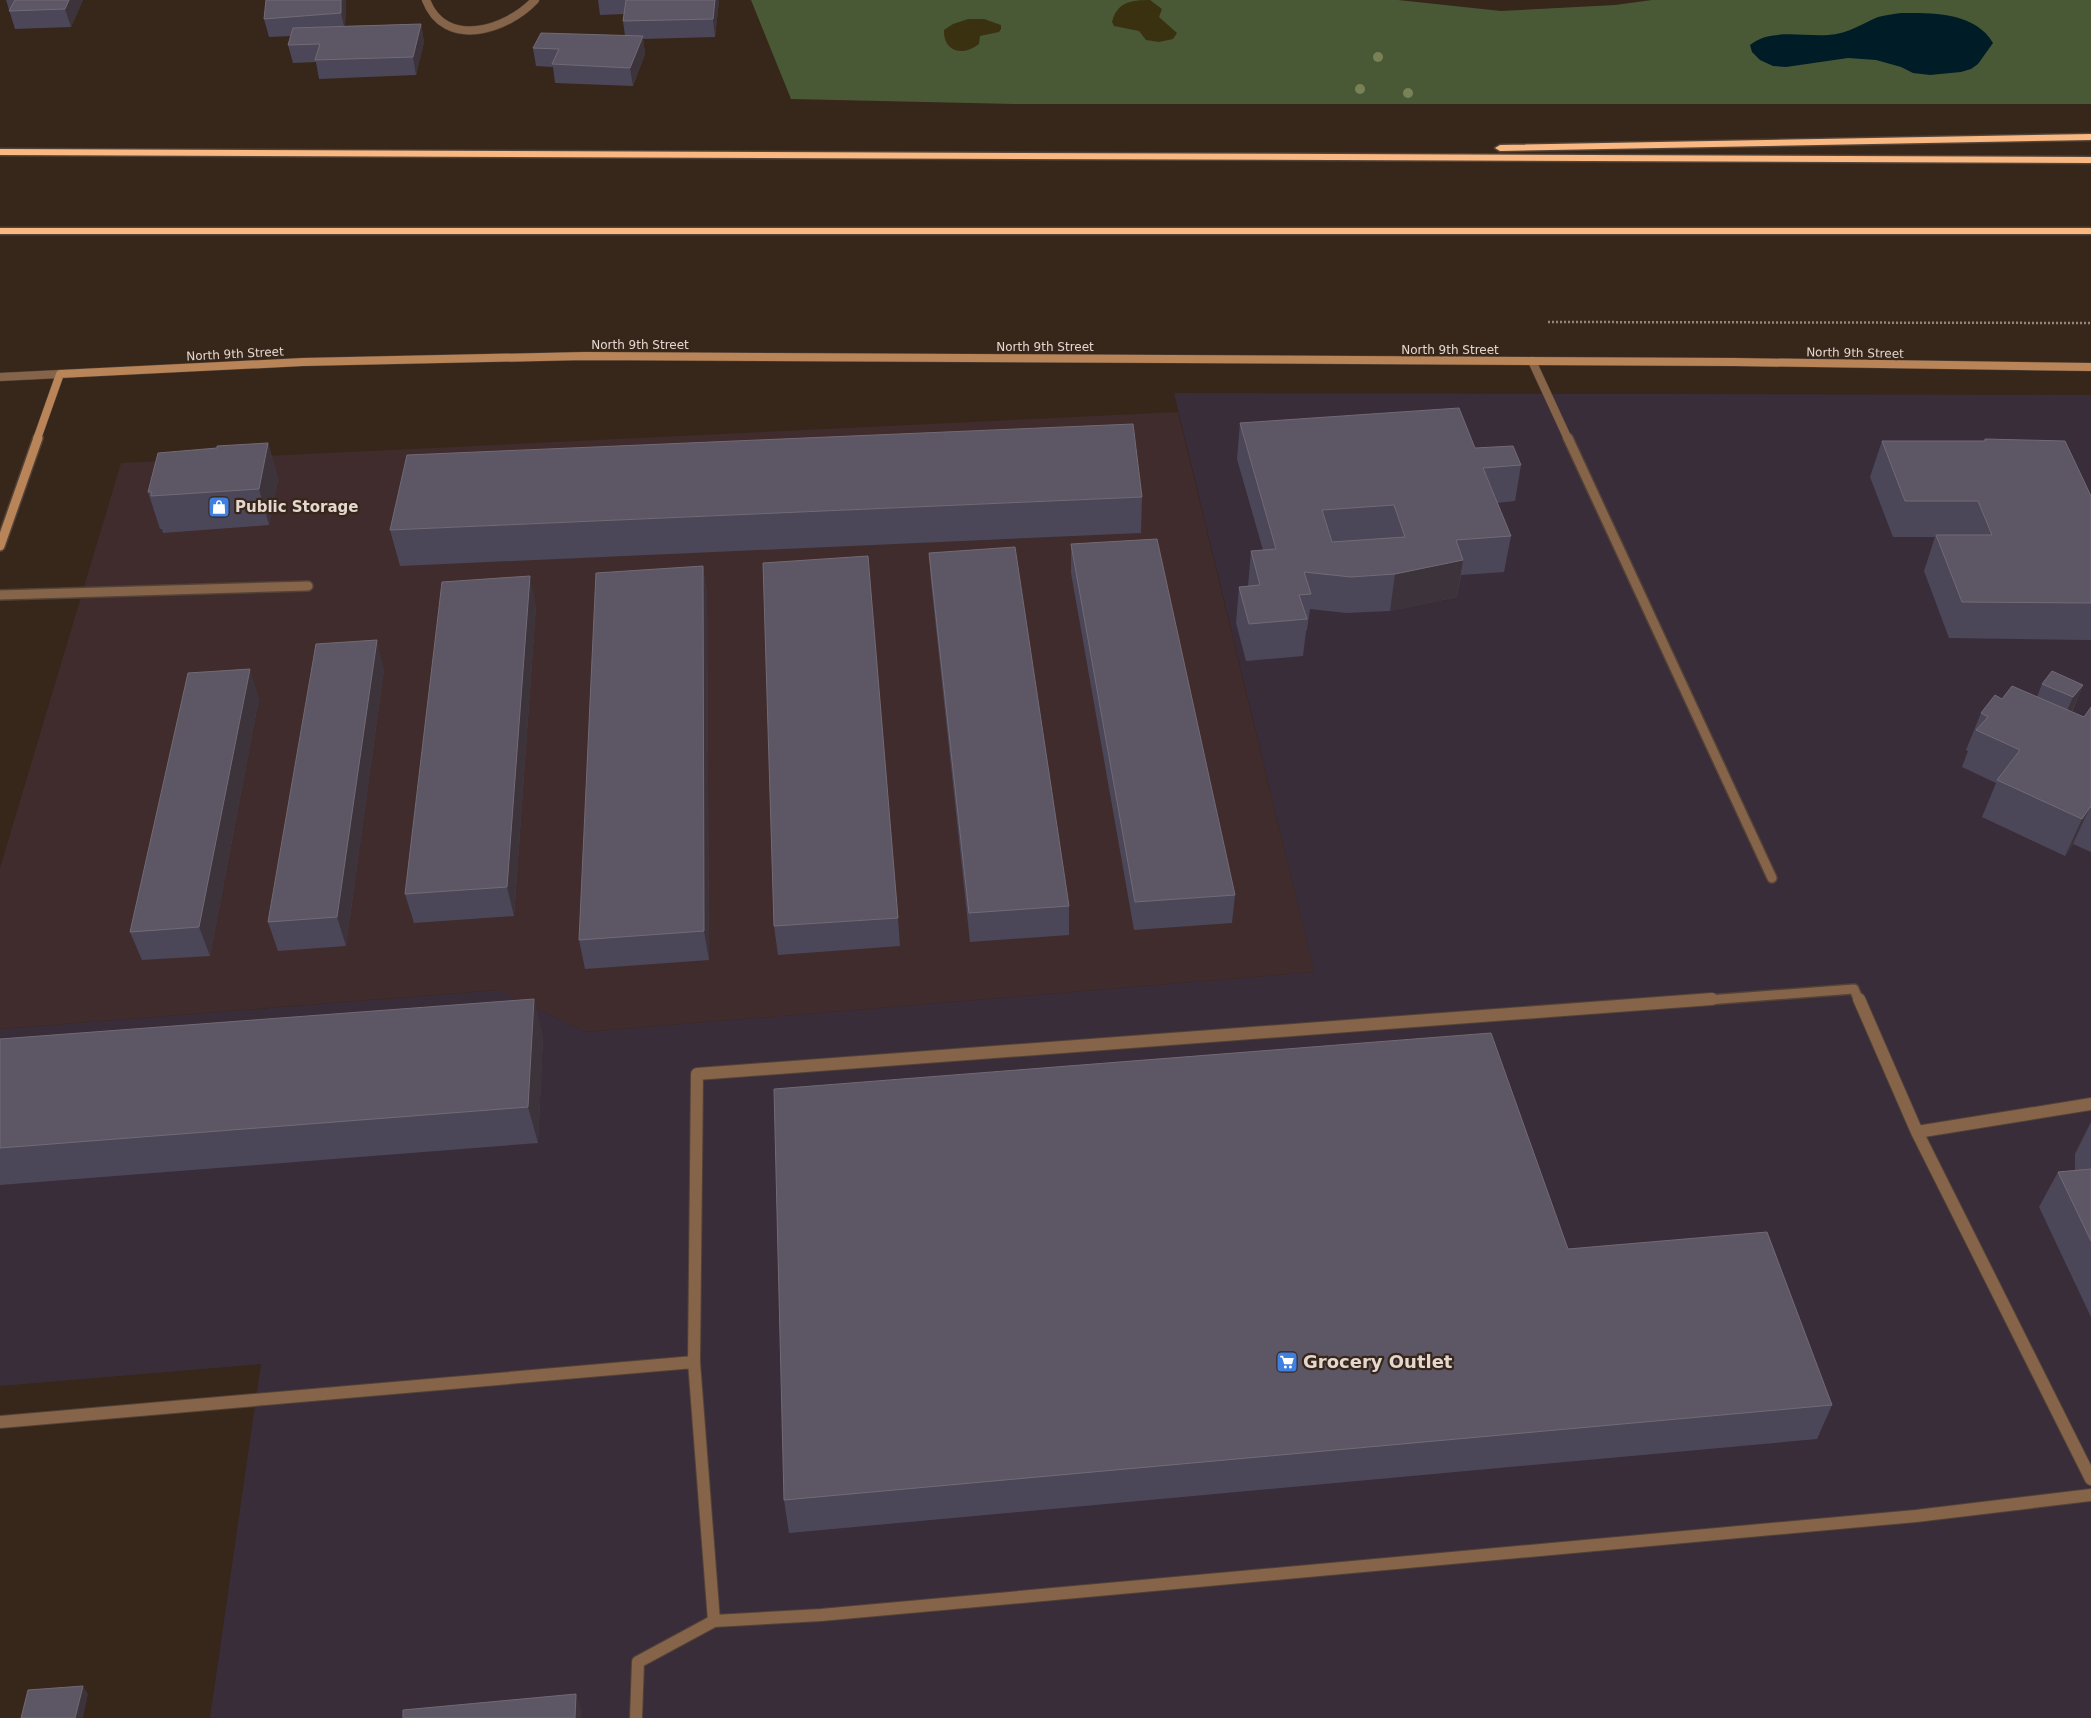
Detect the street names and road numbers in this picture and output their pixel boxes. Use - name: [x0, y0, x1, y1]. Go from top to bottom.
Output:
- street label: North 9th Street: [591, 338, 689, 352]
- street label: North 9th Street: [996, 340, 1094, 354]
- street label: North 9th Street: [1401, 343, 1499, 357]
- street label: North 9th Street: [186, 344, 284, 364]
- street label: North 9th Street: [1806, 345, 1904, 361]

